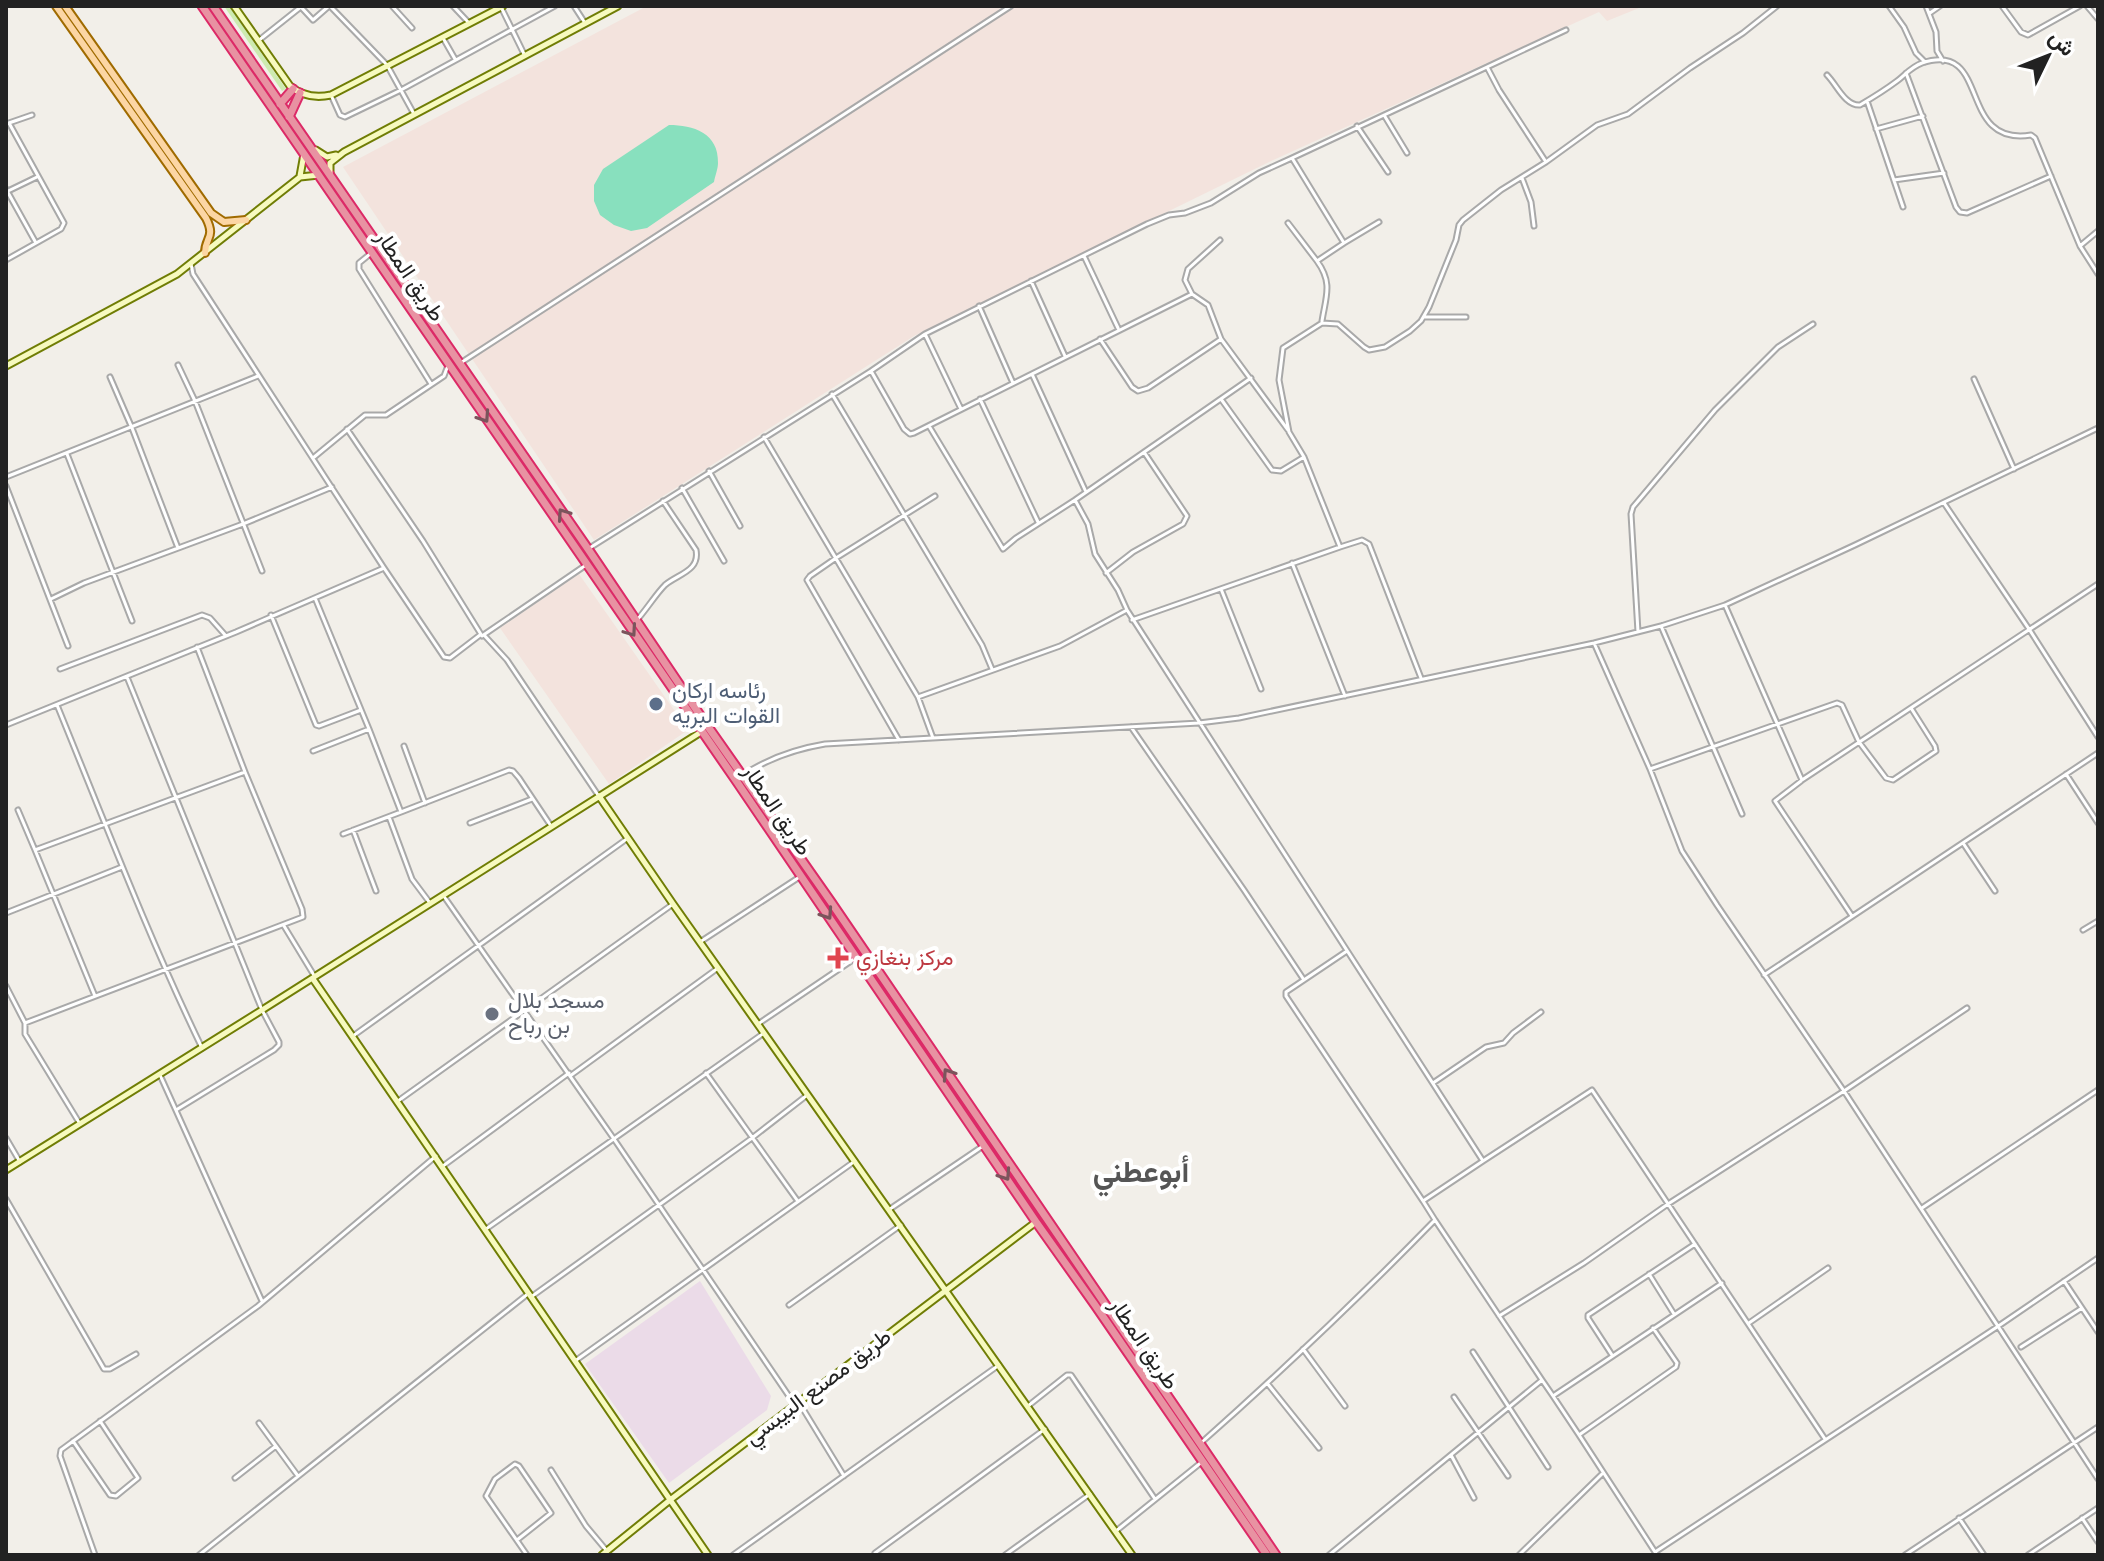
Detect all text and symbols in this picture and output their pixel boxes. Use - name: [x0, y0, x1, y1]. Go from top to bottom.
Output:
- north arrow: [2008, 16, 2088, 96]
- text: ش: [2042, 23, 2082, 63]
- street label: طريق المطار: [368, 223, 452, 328]
- one-way arrow: [474, 408, 489, 422]
- one-way arrow: [558, 508, 573, 522]
- one-way arrow: [621, 622, 636, 637]
- place label: رئاسه اركان القوات البريه: [672, 676, 780, 731]
- marker: رئاسه اركان القوات البريه: [647, 695, 665, 713]
- street label: طريق المطار: [735, 757, 819, 862]
- one-way arrow: [817, 906, 832, 920]
- place label: مركز بنغازي: [856, 943, 953, 976]
- marker: مركز بنغازي: [827, 947, 849, 969]
- place label: مسجد بلال بن رباح: [508, 986, 604, 1041]
- marker: مسجد بلال بن رباح: [483, 1005, 501, 1023]
- one-way arrow: [943, 1069, 958, 1083]
- district label: أبوعطني: [1093, 1152, 1189, 1197]
- one-way arrow: [995, 1167, 1010, 1181]
- street label: طريق المطار: [1102, 1291, 1186, 1396]
- street label: طريق مصنع البيبسي: [738, 1322, 899, 1455]

